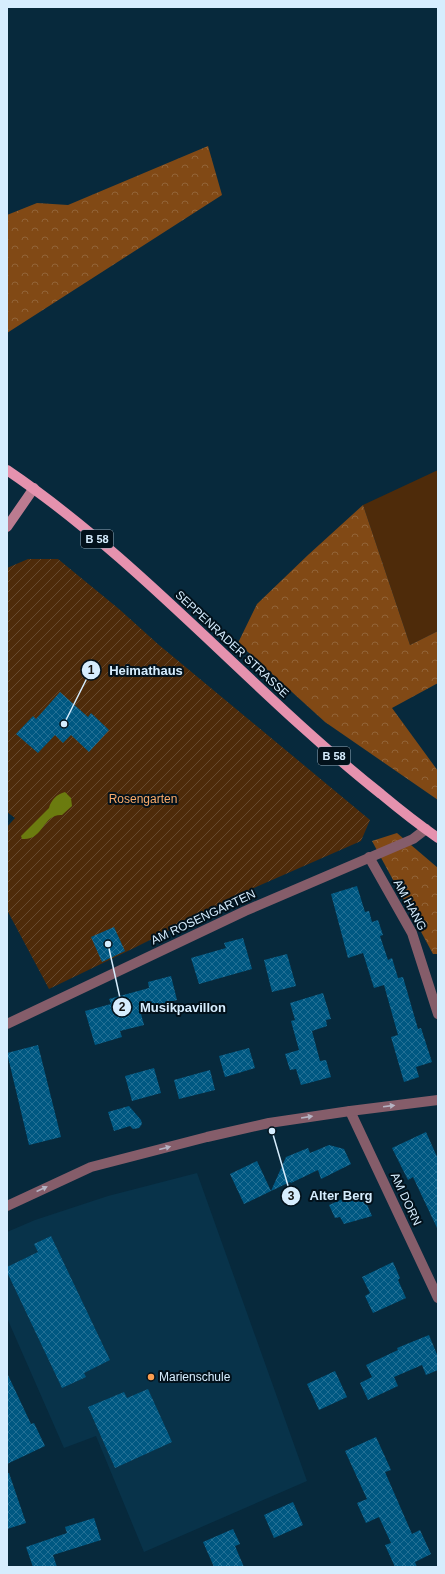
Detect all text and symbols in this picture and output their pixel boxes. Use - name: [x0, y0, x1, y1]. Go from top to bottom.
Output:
- road number: B 58: [81, 530, 113, 548]
- street label: SEPPENRADER STRASSE: [172, 588, 292, 700]
- callout: Heimathaus: [81, 658, 191, 683]
- text: 1: [88, 663, 95, 677]
- text: Heimathaus: [109, 663, 183, 678]
- road number: B 58: [318, 747, 350, 765]
- park label: Rosengarten: [109, 792, 177, 806]
- street label: AM HANG: [391, 877, 429, 933]
- street label: AM ROSENGARTEN: [148, 887, 258, 947]
- callout: Musikpavillon: [112, 995, 234, 1020]
- text: 2: [119, 1000, 126, 1014]
- text: Musikpavillon: [140, 1000, 226, 1015]
- one-way arrow: [383, 1103, 395, 1109]
- one-way arrow: [301, 1114, 314, 1120]
- one-way arrow: [159, 1145, 171, 1151]
- street label: AM DORN: [388, 1170, 424, 1228]
- callout: Alter Berg: [281, 1183, 380, 1208]
- one-way arrow: [37, 1186, 48, 1192]
- text: Alter Berg: [310, 1188, 372, 1203]
- text: 3: [288, 1189, 295, 1203]
- place label: Marienschule: [159, 1370, 231, 1384]
- marker: Marienschule: [146, 1372, 156, 1382]

